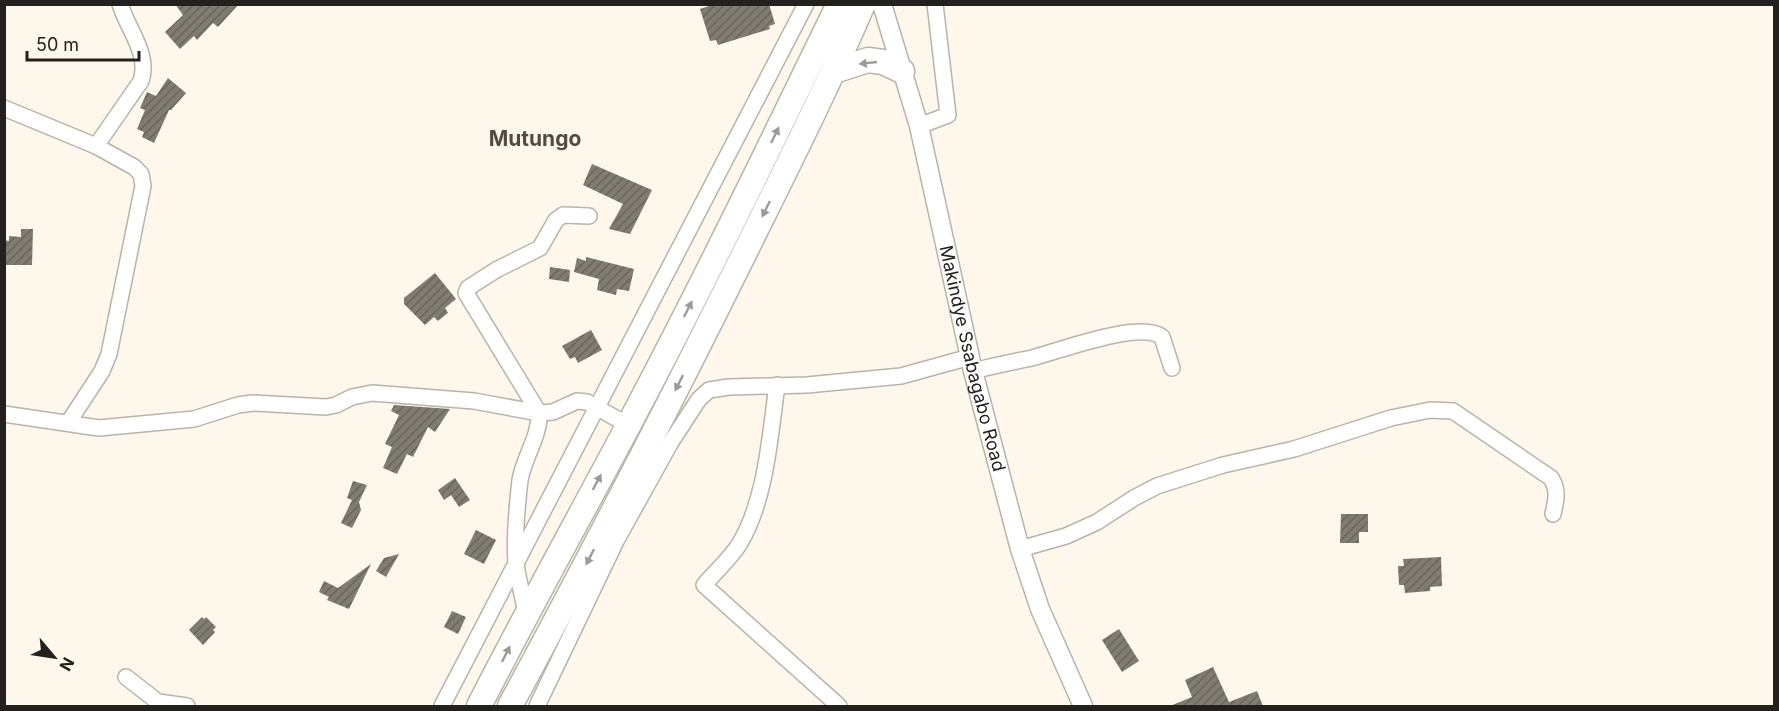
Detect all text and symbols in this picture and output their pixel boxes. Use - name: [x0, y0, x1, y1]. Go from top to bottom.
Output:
- scale bar: [27, 24, 140, 62]
- text: 50 m: [36, 34, 79, 55]
- one-way arrow: [858, 58, 877, 67]
- district label: Mutungo: [489, 126, 581, 151]
- one-way arrow: [770, 126, 780, 143]
- one-way arrow: [762, 200, 772, 218]
- street label: Makindye Ssabagabo Road: [936, 243, 1010, 474]
- one-way arrow: [683, 301, 692, 318]
- one-way arrow: [674, 375, 684, 392]
- one-way arrow: [592, 473, 602, 490]
- one-way arrow: [585, 548, 594, 565]
- north arrow: [24, 627, 84, 687]
- one-way arrow: [501, 646, 510, 663]
- text: N: [55, 654, 79, 674]

